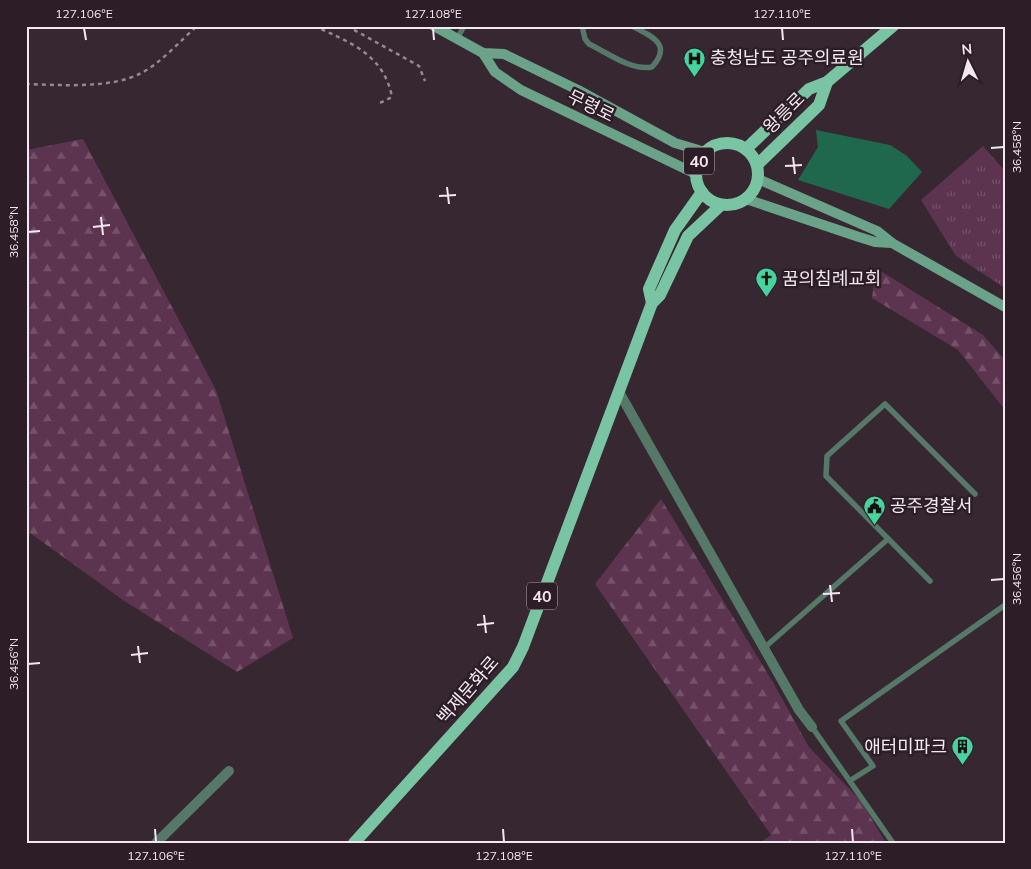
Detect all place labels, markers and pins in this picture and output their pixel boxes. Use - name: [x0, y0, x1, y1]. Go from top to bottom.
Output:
- hospital icon: 충청남도 공주의료원: [682, 46, 706, 77]
- place label: 충청남도 공주의료원: [710, 46, 864, 69]
- church icon: 꿈의침례교회: [754, 267, 778, 298]
- place label: 꿈의침례교회: [782, 267, 881, 290]
- public building icon: 공주경찰서: [862, 494, 886, 525]
- place label: 공주경찰서: [890, 494, 973, 517]
- place label: 애터미파크: [864, 735, 947, 758]
- building icon: 애터미파크: [951, 735, 975, 766]

